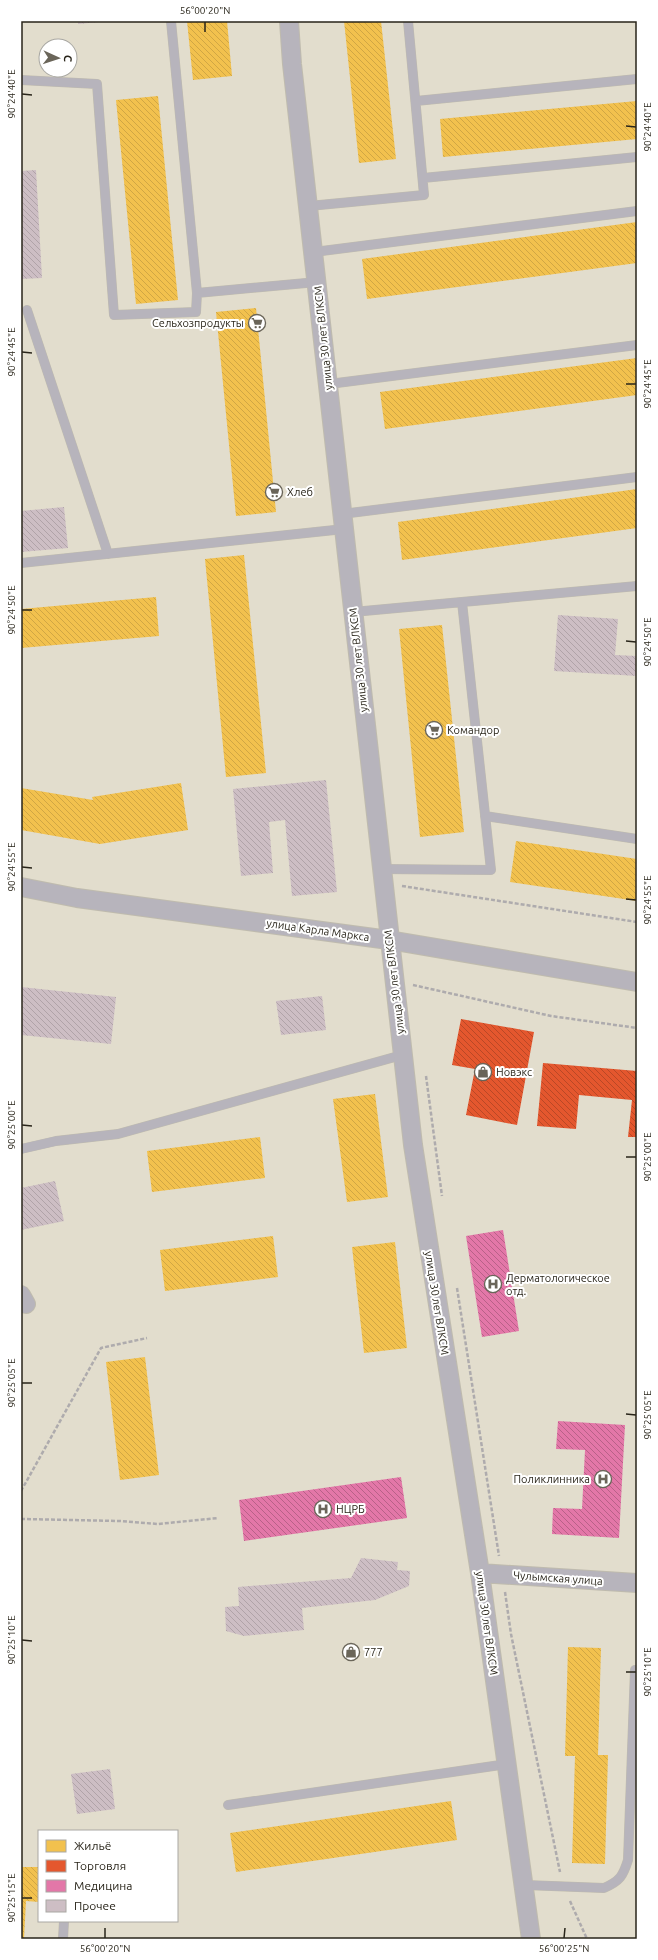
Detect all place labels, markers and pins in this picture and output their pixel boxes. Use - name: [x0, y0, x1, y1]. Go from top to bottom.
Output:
- supermarket icon: Сельхозпродукты: [247, 313, 267, 333]
- place label: Сельхозпродукты: [152, 317, 244, 329]
- supermarket icon: Хлеб: [264, 482, 284, 502]
- place label: Хлеб: [287, 486, 313, 498]
- supermarket icon: Командор: [424, 720, 444, 740]
- place label: Командор: [447, 724, 499, 736]
- shop icon: Новэкс: [473, 1062, 493, 1082]
- place label: Новэкс: [496, 1066, 532, 1078]
- place label: Дерматологическое отд.: [506, 1272, 610, 1297]
- hospital icon: Дерматологическое отд.: [483, 1274, 503, 1294]
- hospital icon: Поликлинника: [593, 1469, 613, 1489]
- place label: Поликлинника: [514, 1473, 590, 1485]
- hospital icon: НЦРБ: [313, 1499, 333, 1519]
- place label: НЦРБ: [336, 1503, 365, 1515]
- shop icon: 777: [341, 1642, 361, 1662]
- place label: 777: [364, 1646, 383, 1658]

